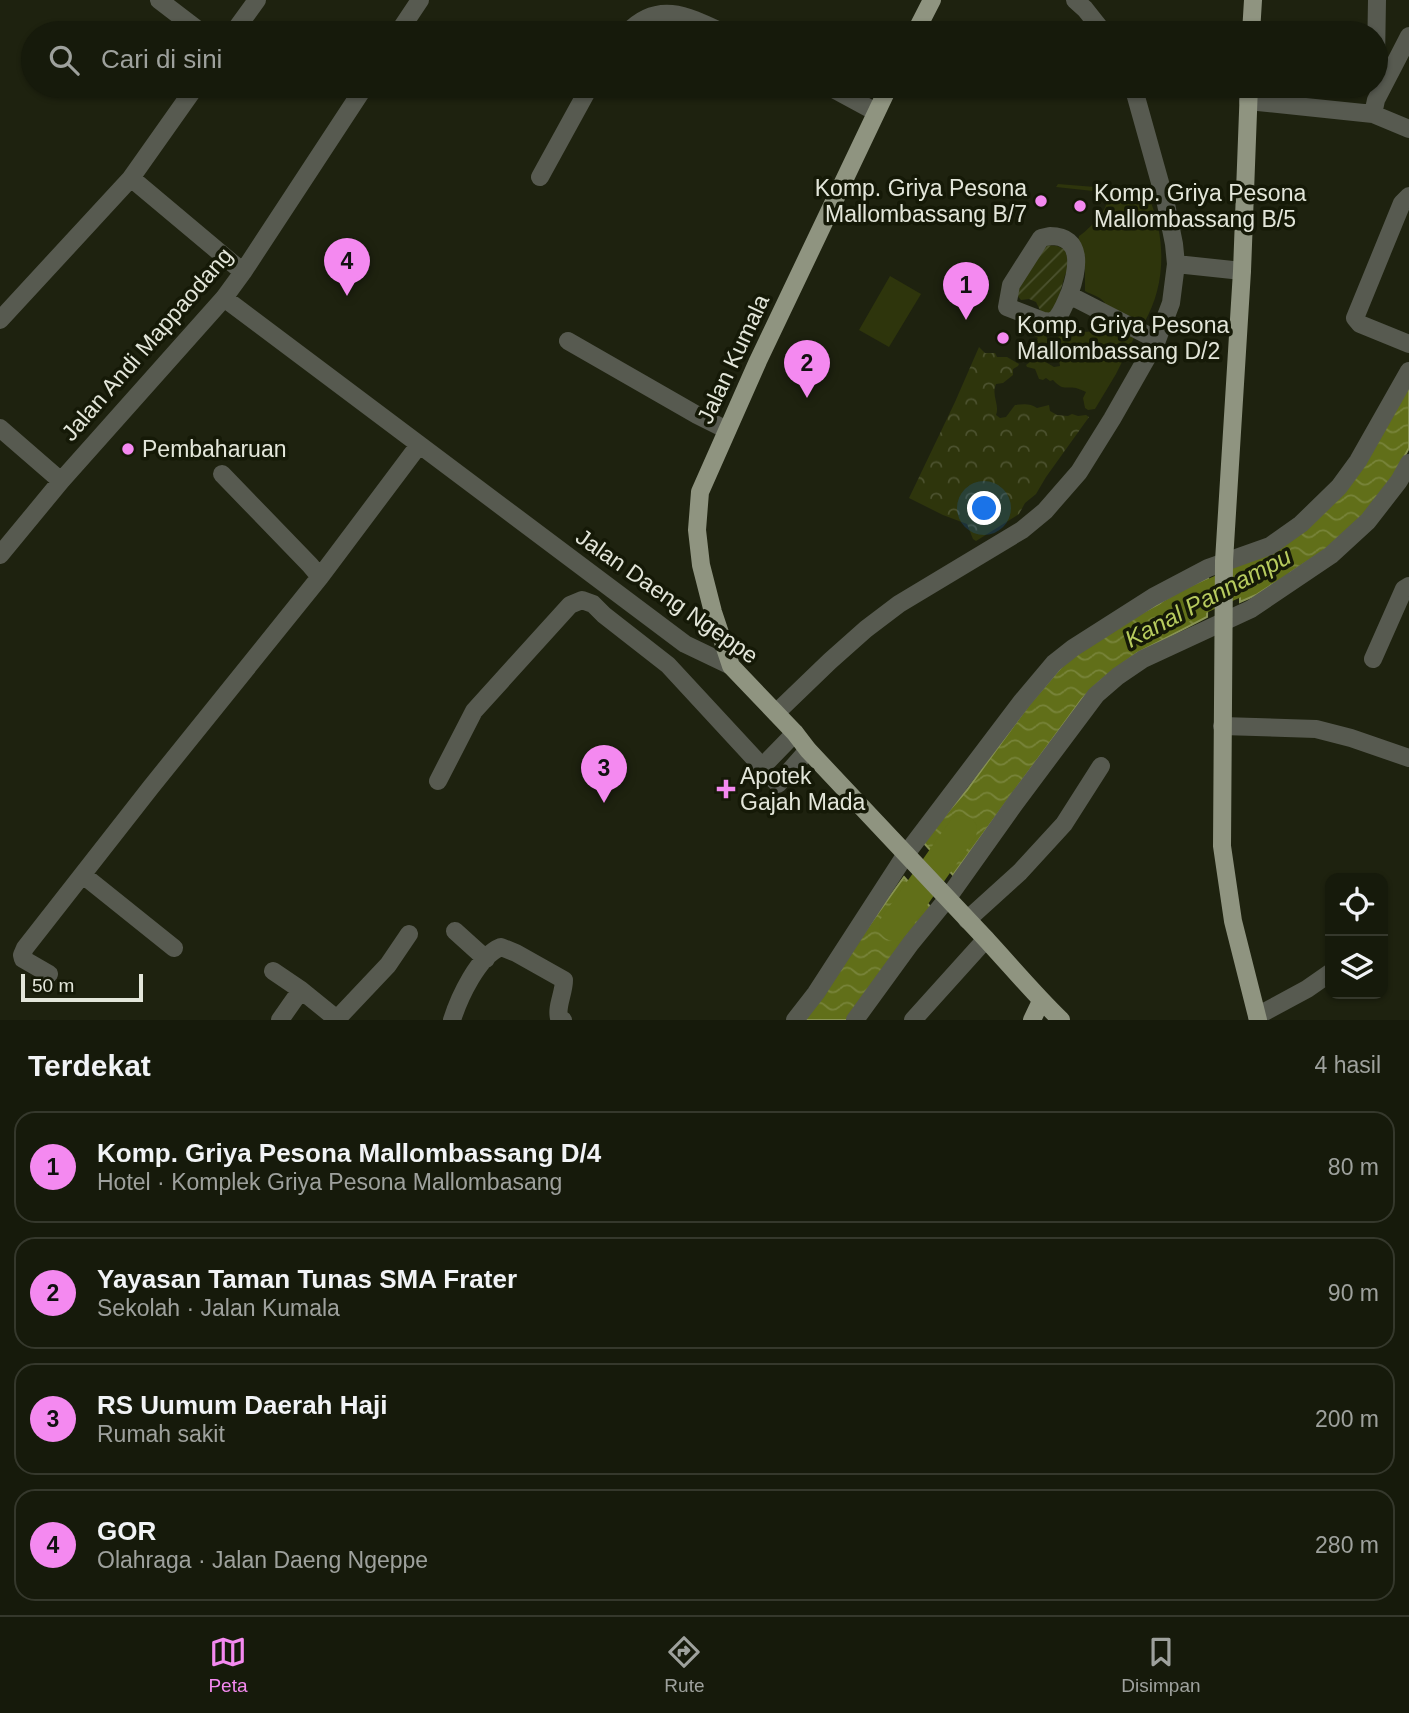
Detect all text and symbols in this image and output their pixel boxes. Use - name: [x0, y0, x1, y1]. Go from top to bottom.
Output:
- search box: [21, 21, 1388, 98]
- icon: search: [45, 41, 83, 79]
- text: Cari di sini: [101, 44, 222, 74]
- place label: Komp. Griya Pesona Mallombassang B/7: [815, 175, 1027, 227]
- place label: Komp. Griya Pesona Mallombassang B/5: [1094, 180, 1306, 232]
- marker: Komp. Griya Pesona Mallombassang B/7: [1033, 193, 1049, 209]
- marker: Komp. Griya Pesona Mallombassang B/5: [1072, 198, 1088, 214]
- pin: 4: [324, 238, 370, 296]
- street label: Jalan Andi Mappaodang: [56, 242, 238, 446]
- pin: 1: [943, 262, 989, 320]
- street label: Jalan Kumala: [692, 290, 774, 428]
- place label: Komp. Griya Pesona Mallombassang D/2: [1017, 312, 1229, 364]
- marker: Komp. Griya Pesona Mallombassang D/2: [995, 330, 1011, 346]
- pin: 2: [784, 340, 830, 398]
- place label: Pembaharuan: [142, 436, 287, 462]
- marker: Pembaharuan: [120, 441, 136, 457]
- your location: [967, 491, 1001, 525]
- street label: Jalan Daeng Ngeppe: [571, 523, 763, 669]
- water label: Kanal Pannampu: [1120, 542, 1295, 653]
- pin: 3: [581, 745, 627, 803]
- place label: Apotek Gajah Mada: [740, 763, 866, 815]
- marker: Apotek Gajah Mada: [718, 781, 734, 797]
- map controls: [1325, 873, 1388, 999]
- button: locate: [1325, 873, 1388, 936]
- button: layers: [1325, 936, 1388, 999]
- scale bar: [21, 971, 144, 1003]
- text: 50 m: [32, 975, 74, 996]
- text: Terdekat: [28, 1049, 151, 1082]
- text: 4 hasil: [1315, 1052, 1381, 1078]
- text: Komp. Griya Pesona Mallombassang D/4: [97, 1138, 601, 1168]
- text: 1: [47, 1154, 59, 1180]
- text: 80 m: [1328, 1154, 1379, 1180]
- text: Hotel · Komplek Griya Pesona Mallombasang: [97, 1169, 562, 1195]
- text: Yayasan Taman Tunas SMA Frater: [97, 1264, 517, 1294]
- text: 2: [47, 1280, 59, 1306]
- text: 90 m: [1328, 1280, 1379, 1306]
- text: Sekolah · Jalan Kumala: [97, 1295, 340, 1321]
- text: RS Uumum Daerah Haji: [97, 1390, 387, 1420]
- text: 3: [47, 1406, 59, 1432]
- text: 200 m: [1315, 1406, 1379, 1432]
- text: Rumah sakit: [97, 1421, 225, 1447]
- text: GOR: [97, 1516, 156, 1546]
- text: 4: [47, 1532, 59, 1558]
- text: 280 m: [1315, 1532, 1379, 1558]
- text: Olahraga · Jalan Daeng Ngeppe: [97, 1547, 428, 1573]
- tab: Peta: [208, 1633, 248, 1697]
- tab: Rute: [664, 1633, 705, 1697]
- tab: Disimpan: [1121, 1633, 1201, 1697]

